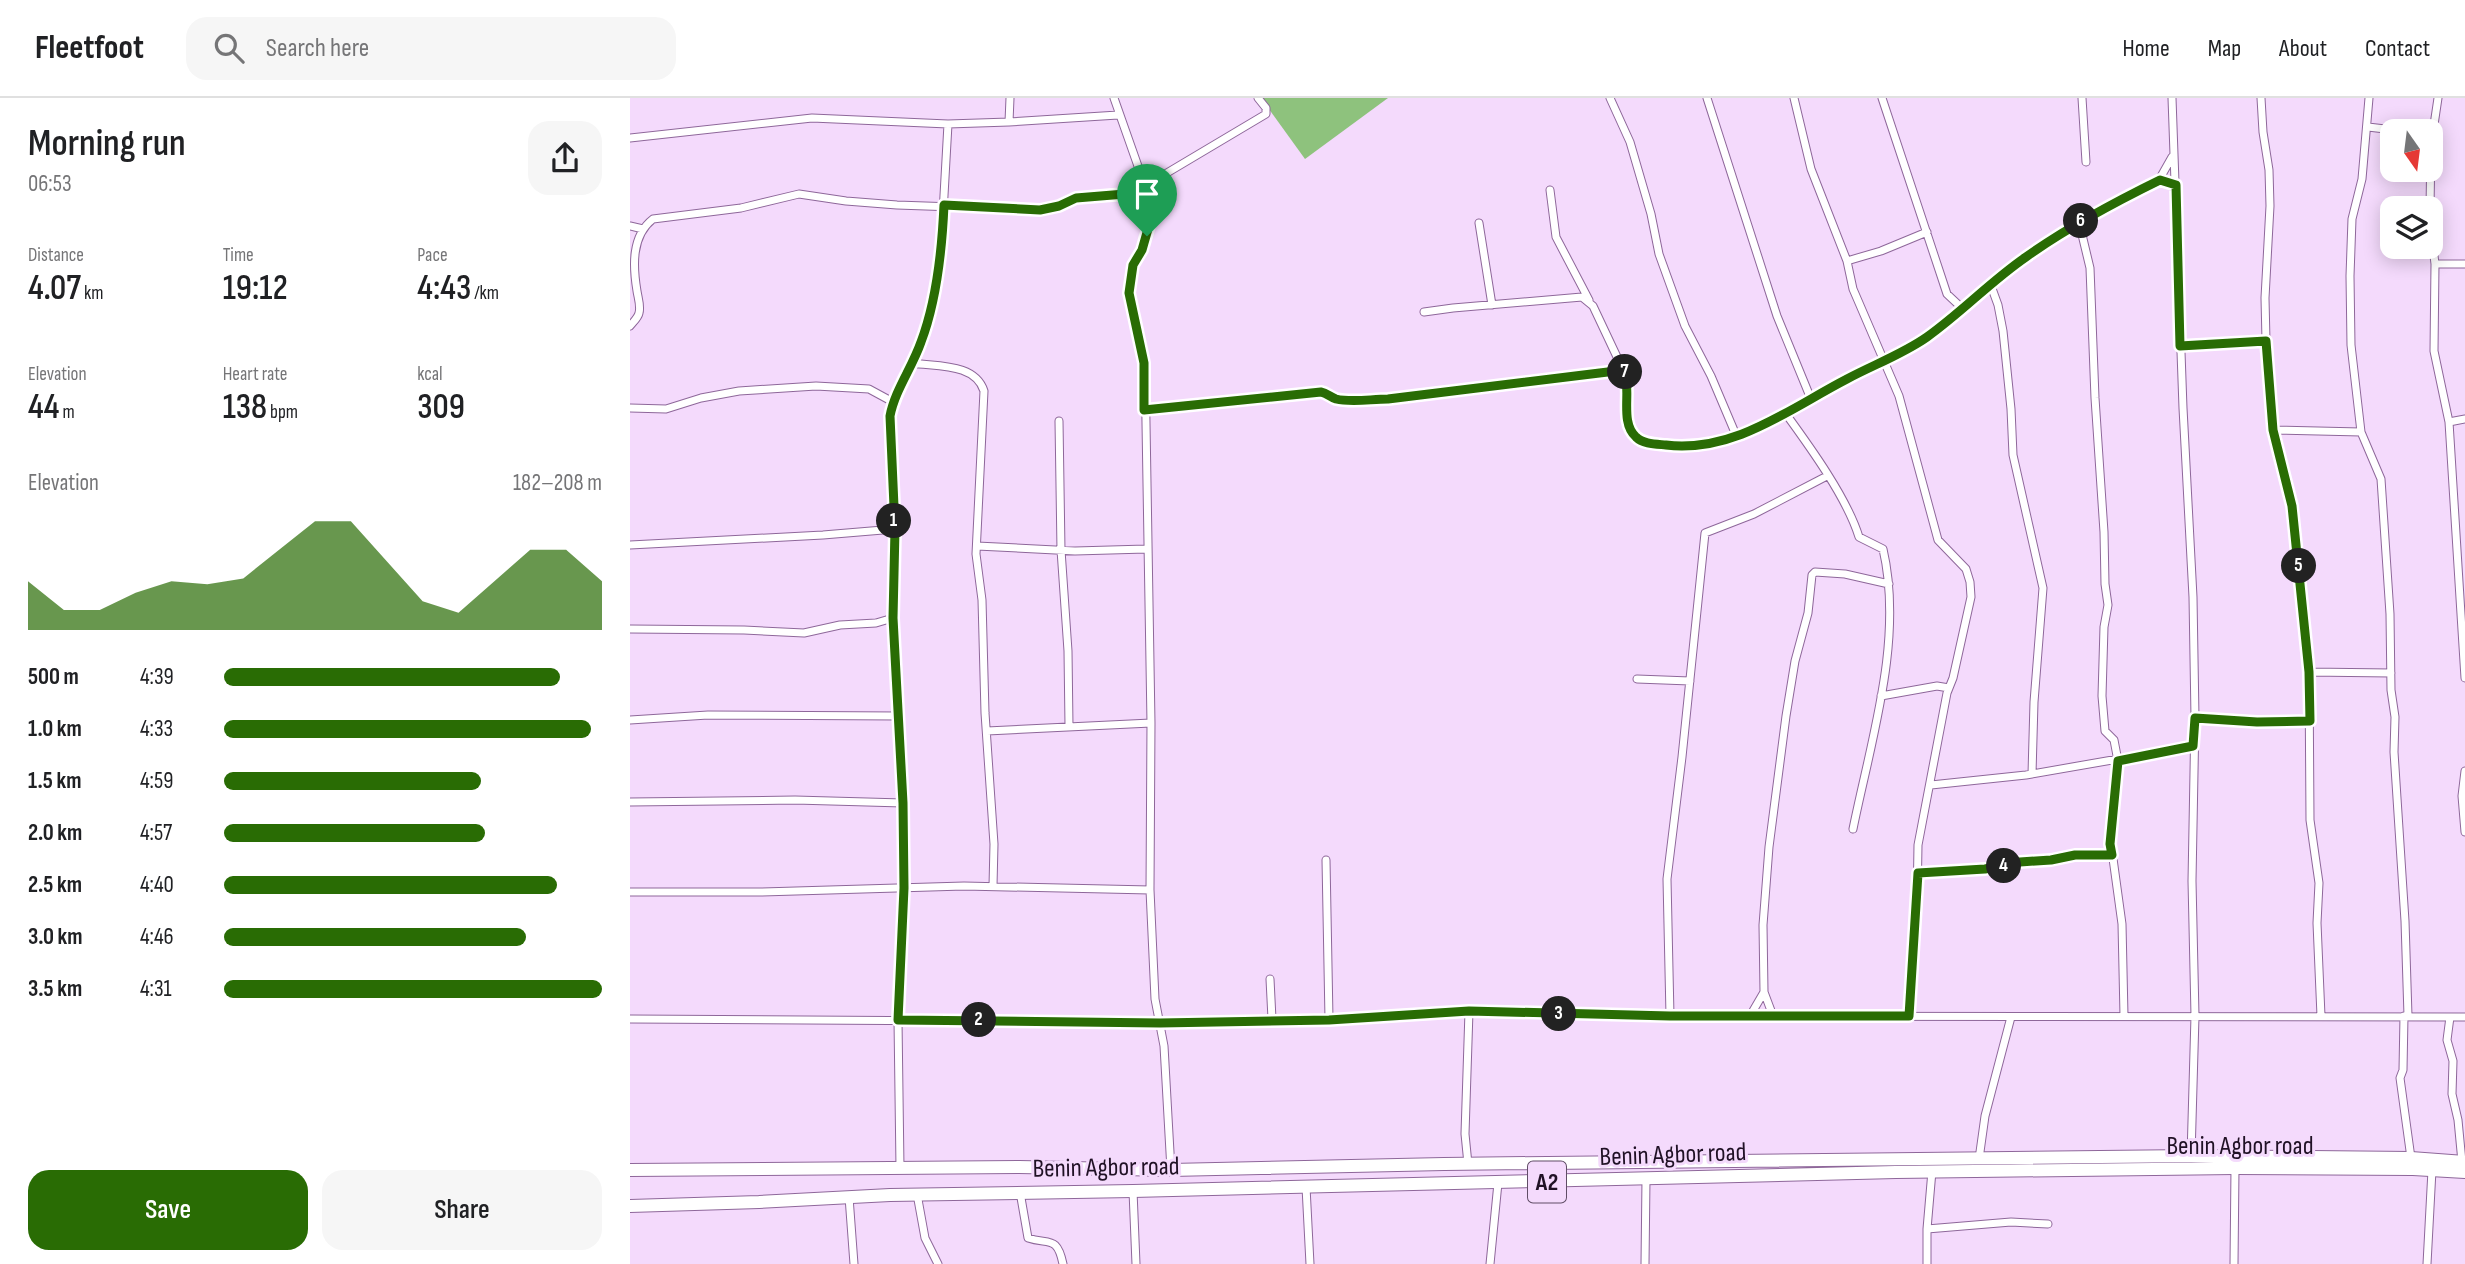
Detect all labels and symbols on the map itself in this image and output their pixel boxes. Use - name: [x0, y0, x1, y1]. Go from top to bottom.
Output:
- north arrow: [2380, 119, 2443, 182]
- pin: [1117, 164, 1177, 236]
- pin: 6: [2064, 204, 2098, 238]
- pin: 7: [1608, 354, 1642, 390]
- pin: 1: [876, 504, 912, 538]
- pin: 5: [2282, 548, 2316, 584]
- pin: 4: [1986, 848, 2022, 884]
- pin: 3: [1542, 996, 1576, 1032]
- pin: 2: [962, 1002, 996, 1038]
- street label: Benin Agbor road: [2167, 1131, 2313, 1162]
- street label: Benin Agbor road: [1599, 1137, 1747, 1173]
- street label: Benin Agbor road: [1032, 1151, 1180, 1185]
- road number: A2: [1528, 1162, 1566, 1202]

